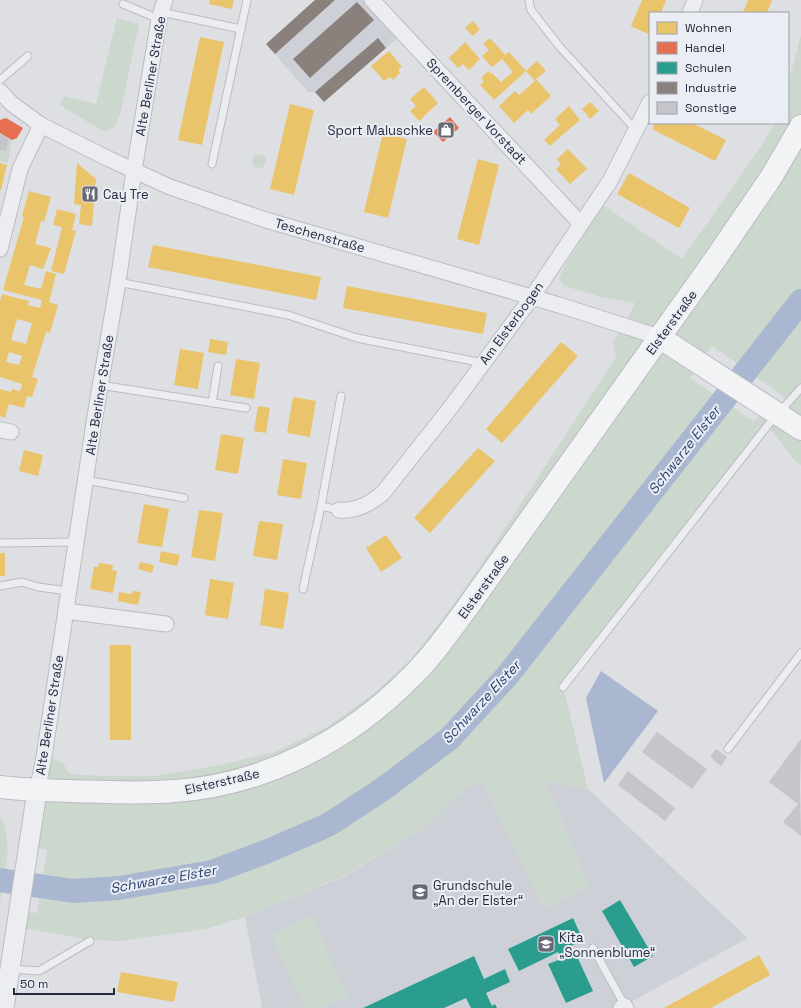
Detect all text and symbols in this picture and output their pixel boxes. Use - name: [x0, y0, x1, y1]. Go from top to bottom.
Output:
- legend: [649, 12, 789, 124]
- street label: Alte Berliner Straße: [132, 15, 169, 137]
- text: Wohnen: [685, 20, 732, 36]
- text: Handel: [685, 40, 725, 56]
- street label: Spremberger Vorstadt: [423, 55, 530, 168]
- text: Schulen: [685, 60, 732, 76]
- text: Industrie: [685, 80, 737, 96]
- text: Sonstige: [685, 100, 737, 116]
- shop icon: Sport Maluschke: [436, 120, 456, 140]
- place label: Sport Maluschke: [328, 122, 433, 139]
- restaurant icon: Cay Tre: [80, 184, 100, 204]
- place label: Cay Tre: [103, 186, 149, 203]
- street label: Teschenstraße: [273, 214, 367, 256]
- street label: Am Elsterbogen: [476, 278, 547, 368]
- street label: Elsterstraße: [642, 287, 701, 358]
- street label: Alte Berliner Straße: [82, 334, 117, 456]
- water label: Schwarze Elster: [644, 401, 725, 498]
- street label: Elsterstraße: [454, 551, 513, 622]
- street label: Alte Berliner Straße: [32, 654, 67, 776]
- water label: Schwarze Elster: [438, 655, 525, 747]
- street label: Elsterstraße: [183, 765, 261, 798]
- water label: Schwarze Elster: [109, 861, 219, 897]
- place label: Grundschule „An der Elster“: [433, 877, 523, 909]
- school or university icon: Grundschule „An der Elster“: [410, 882, 430, 902]
- place label: Kita „Sonnenblume“: [559, 929, 656, 961]
- school or university icon: Kita „Sonnenblume“: [536, 934, 556, 954]
- scale bar: [14, 970, 114, 996]
- text: 50 m: [20, 976, 48, 992]

